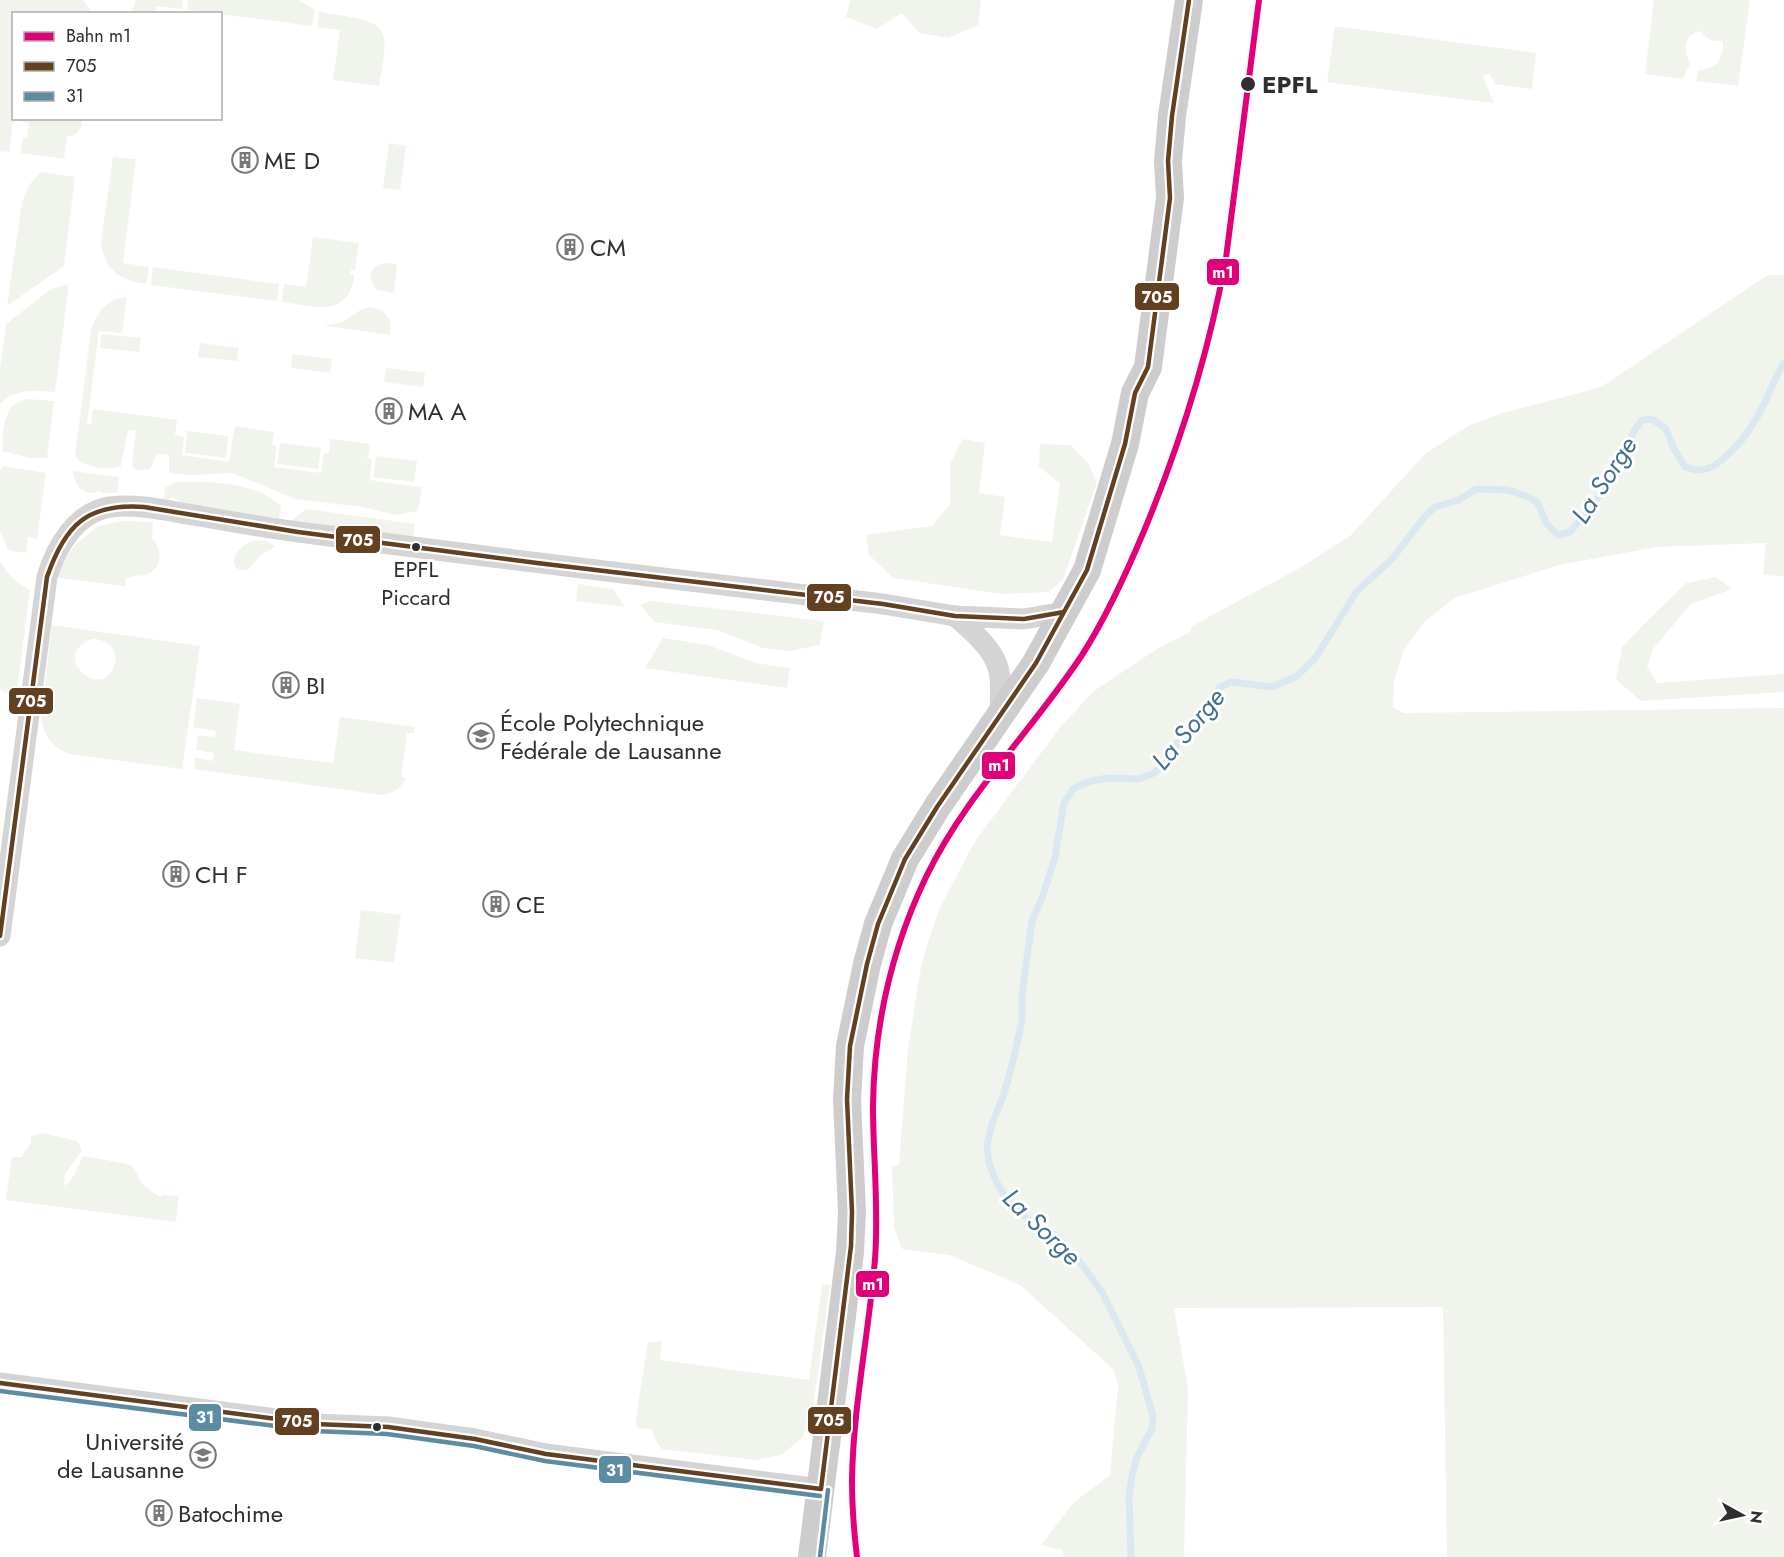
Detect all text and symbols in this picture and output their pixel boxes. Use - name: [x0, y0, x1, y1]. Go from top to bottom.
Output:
- legend: [12, 12, 222, 120]
- text: Bahn m1: [66, 23, 131, 49]
- text: 705: [66, 53, 96, 79]
- place label: EPFL: [1262, 67, 1318, 102]
- marker: EPFL: [1239, 75, 1257, 93]
- text: 31: [66, 83, 84, 109]
- place label: ME D: [264, 143, 320, 178]
- building icon: ME D: [230, 145, 260, 175]
- place label: CM: [590, 230, 626, 265]
- building icon: CM: [555, 232, 585, 262]
- line badge: m1: [1206, 258, 1240, 286]
- text: m1: [1212, 261, 1234, 284]
- line badge: 705: [1134, 282, 1180, 311]
- text: 705: [1142, 286, 1172, 309]
- place label: MA A: [408, 394, 466, 429]
- building icon: MA A: [374, 396, 404, 426]
- water label: La Sorge: [1562, 429, 1646, 531]
- line badge: 705: [335, 525, 381, 554]
- text: 705: [343, 529, 373, 552]
- marker: EPFL Piccard: [410, 541, 422, 553]
- place label: EPFL Piccard: [381, 553, 451, 613]
- line badge: 705: [806, 583, 852, 612]
- text: 705: [814, 586, 844, 609]
- place label: BI: [306, 668, 325, 703]
- building icon: BI: [271, 670, 301, 700]
- water label: La Sorge: [1142, 680, 1234, 778]
- line badge: 705: [8, 687, 54, 715]
- text: 705: [16, 690, 46, 713]
- place label: École Polytechnique Fédérale de Lausanne: [500, 705, 722, 768]
- school or university icon: École Polytechnique Fédérale de Lausanne: [466, 721, 496, 751]
- line badge: m1: [981, 751, 1016, 780]
- text: m1: [988, 754, 1010, 777]
- place label: CH F: [195, 857, 248, 892]
- building icon: CH F: [161, 859, 191, 889]
- place label: CE: [516, 887, 546, 922]
- building icon: CE: [481, 889, 511, 919]
- water label: La Sorge: [994, 1180, 1090, 1274]
- line badge: m1: [855, 1270, 890, 1298]
- text: m1: [862, 1273, 884, 1296]
- line badge: 31: [188, 1403, 222, 1432]
- text: 31: [196, 1406, 214, 1429]
- line badge: 705: [807, 1406, 852, 1435]
- line badge: 705: [274, 1407, 320, 1436]
- text: 705: [814, 1409, 844, 1432]
- text: 705: [282, 1410, 312, 1433]
- unlabelled marker: [371, 1421, 383, 1433]
- place label: Université de Lausanne: [57, 1424, 184, 1487]
- school or university icon: Université de Lausanne: [188, 1440, 218, 1470]
- line badge: 31: [598, 1455, 632, 1484]
- text: 31: [606, 1459, 624, 1482]
- north arrow: [1712, 1485, 1772, 1545]
- place label: Batochime: [178, 1496, 283, 1531]
- building icon: Batochime: [144, 1498, 174, 1528]
- text: N: [1744, 1509, 1769, 1525]

